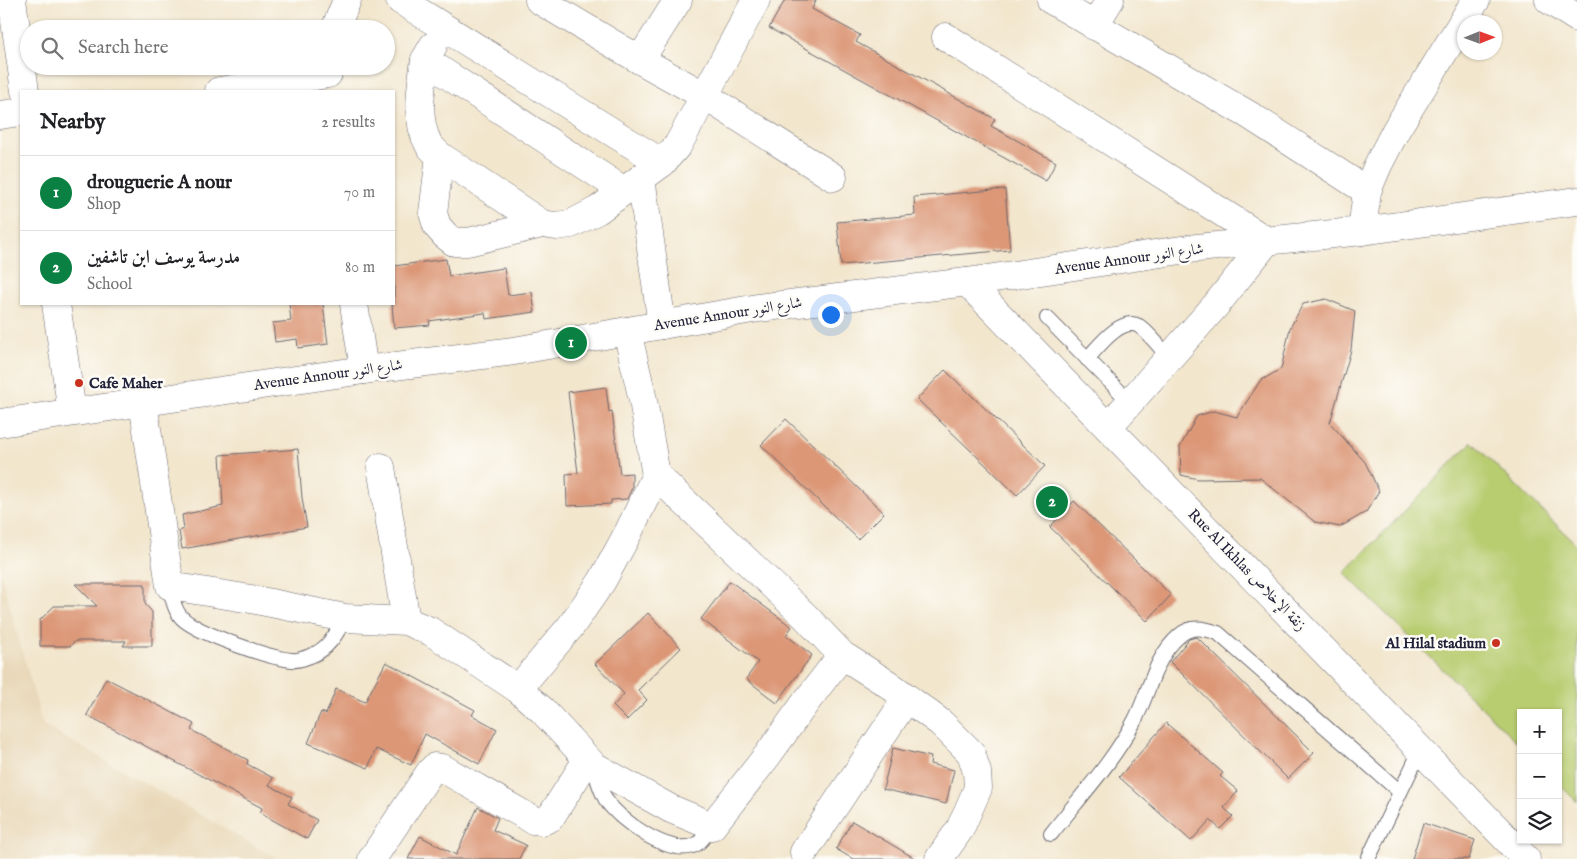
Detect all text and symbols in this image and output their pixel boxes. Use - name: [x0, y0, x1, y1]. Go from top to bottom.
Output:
- north arrow: [1457, 15, 1502, 60]
- search box: [20, 20, 395, 75]
- icon: search: [38, 34, 66, 62]
- text: Search here: [78, 36, 169, 60]
- text: Nearby: [40, 109, 105, 136]
- text: 2 results: [321, 113, 375, 133]
- text: drouguerie A nour: [87, 171, 232, 195]
- text: 1: [53, 183, 59, 203]
- text: 70 m: [344, 183, 375, 203]
- text: Shop: [87, 195, 121, 215]
- street label: Avenue Annour شارع النور: [1052, 239, 1205, 282]
- text: مدرسة يوسف ابن تاشفين: [87, 246, 240, 270]
- text: 2: [52, 258, 60, 278]
- text: 80 m: [345, 258, 375, 278]
- text: School: [87, 275, 132, 295]
- street label: Avenue Annour شارع النور: [652, 293, 804, 338]
- your location: [818, 302, 844, 328]
- pin: 1: [555, 324, 587, 362]
- street label: Avenue Annour شارع النور: [251, 355, 404, 398]
- place label: Cafe Maher: [89, 374, 163, 393]
- marker: Cafe Maher: [73, 377, 85, 389]
- pin: 2: [1036, 483, 1068, 521]
- street label: Rue Al Ikhlas زنقة الإخلاص: [1183, 505, 1310, 636]
- place label: Al Hilal stadium: [1384, 634, 1486, 653]
- marker: Al Hilal stadium: [1490, 637, 1502, 649]
- map controls: [1517, 709, 1562, 844]
- button: +: [1517, 709, 1562, 754]
- button: −: [1517, 754, 1562, 799]
- button: layers: [1517, 799, 1562, 844]

